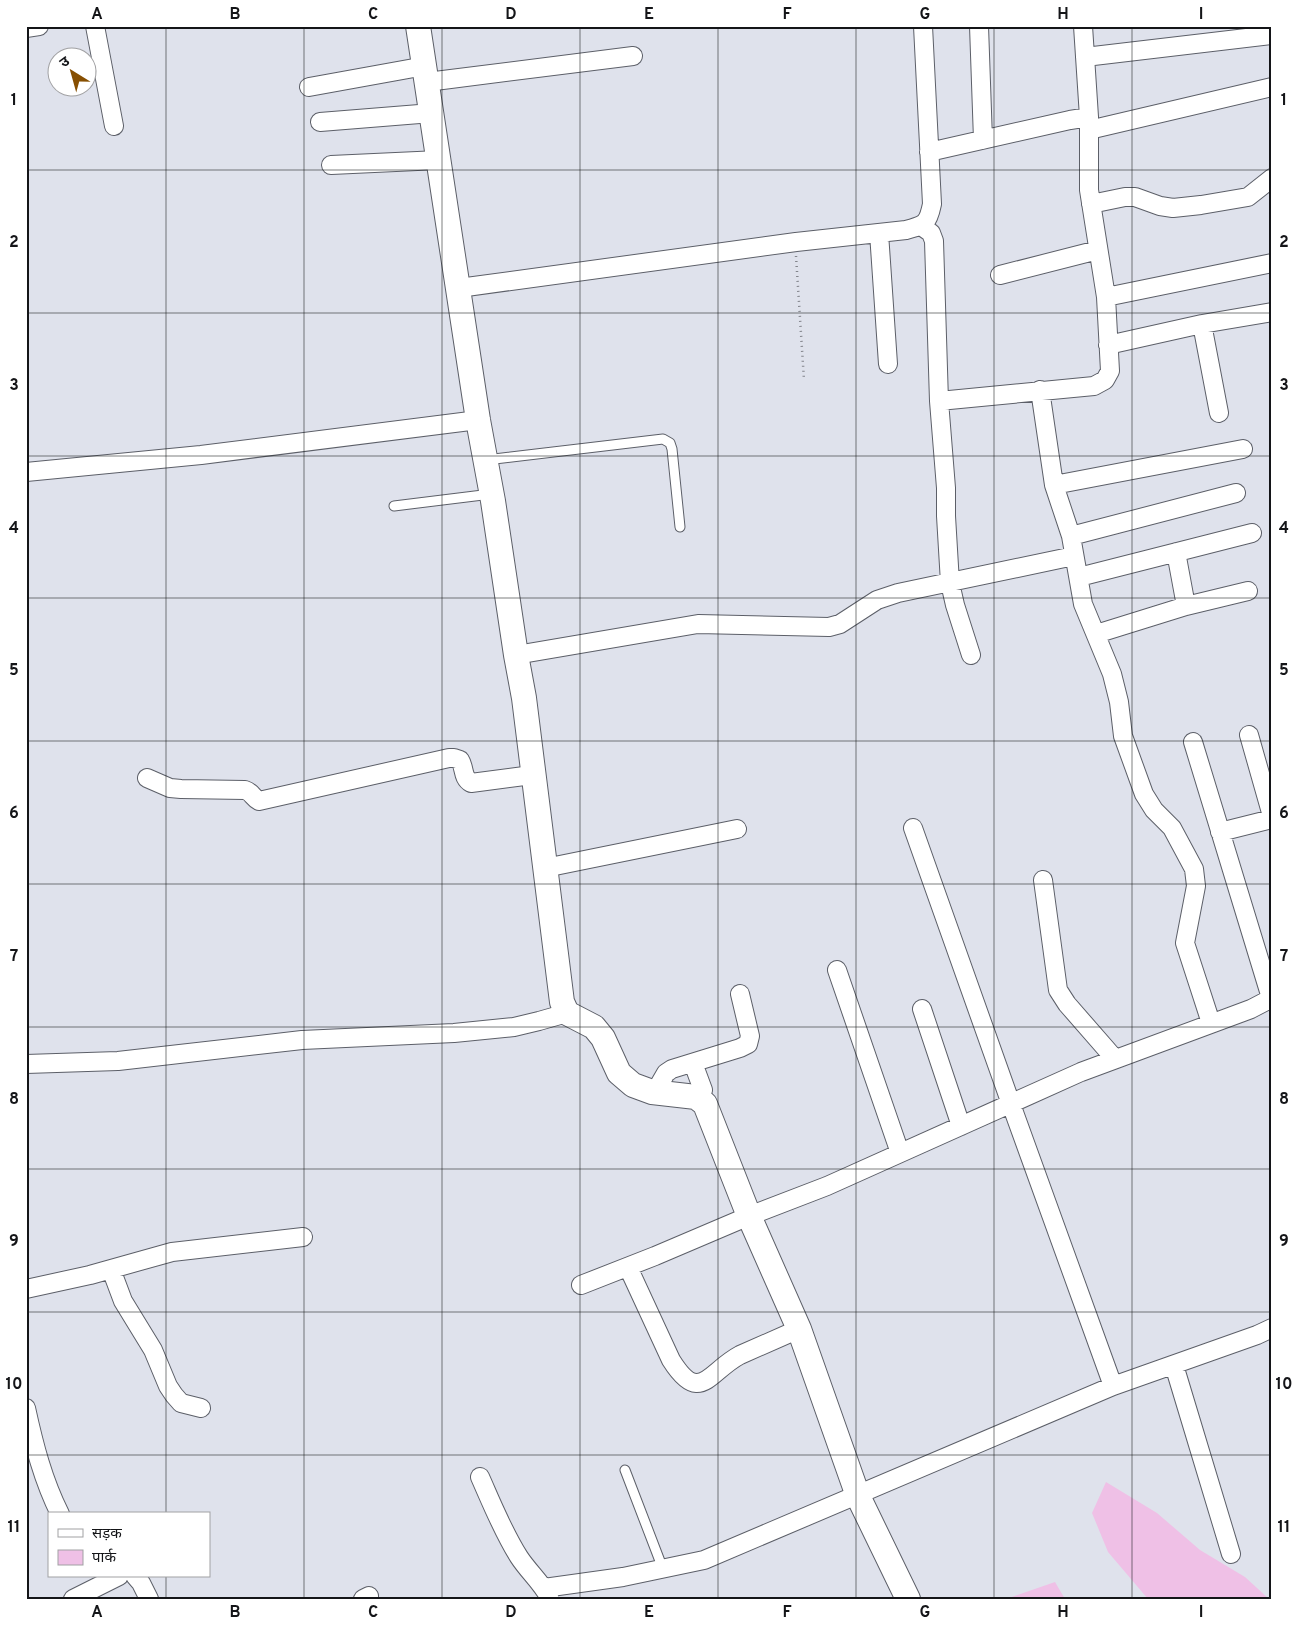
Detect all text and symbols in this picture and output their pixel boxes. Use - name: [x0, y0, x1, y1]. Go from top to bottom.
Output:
- text: A: [91, 5, 103, 25]
- text: B: [229, 5, 241, 25]
- text: C: [368, 5, 378, 25]
- text: D: [505, 5, 517, 25]
- text: E: [644, 5, 654, 25]
- text: F: [782, 5, 792, 25]
- text: G: [920, 5, 930, 25]
- text: H: [1057, 5, 1069, 25]
- text: I: [1199, 5, 1203, 25]
- north arrow: [48, 48, 98, 98]
- text: उ: [57, 53, 74, 72]
- text: 1: [11, 91, 17, 111]
- text: 1: [1281, 91, 1287, 111]
- text: 2: [9, 233, 19, 253]
- text: 2: [1279, 233, 1289, 253]
- text: 3: [9, 376, 19, 396]
- text: 3: [1279, 376, 1289, 396]
- text: 4: [9, 519, 19, 539]
- text: 4: [1279, 519, 1289, 539]
- text: 5: [9, 661, 19, 681]
- text: 5: [1279, 661, 1289, 681]
- text: 6: [9, 804, 19, 824]
- text: 6: [1279, 804, 1289, 824]
- text: 7: [10, 947, 18, 967]
- text: 7: [1280, 947, 1288, 967]
- text: 8: [9, 1090, 19, 1110]
- text: 8: [1279, 1090, 1289, 1110]
- text: 9: [9, 1232, 19, 1252]
- text: 9: [1279, 1232, 1289, 1252]
- text: 10: [6, 1375, 22, 1395]
- text: 10: [1276, 1375, 1292, 1395]
- legend: [48, 1512, 210, 1578]
- text: 11: [8, 1518, 20, 1538]
- text: 11: [1278, 1518, 1290, 1538]
- text: सड़क: [92, 1525, 122, 1544]
- text: पार्क: [92, 1548, 116, 1568]
- text: A: [91, 1603, 103, 1623]
- text: B: [229, 1603, 241, 1623]
- text: C: [368, 1603, 378, 1623]
- text: D: [505, 1603, 517, 1623]
- text: E: [644, 1603, 654, 1623]
- text: F: [782, 1603, 792, 1623]
- text: G: [920, 1603, 930, 1623]
- text: H: [1057, 1603, 1069, 1623]
- text: I: [1199, 1603, 1203, 1623]

